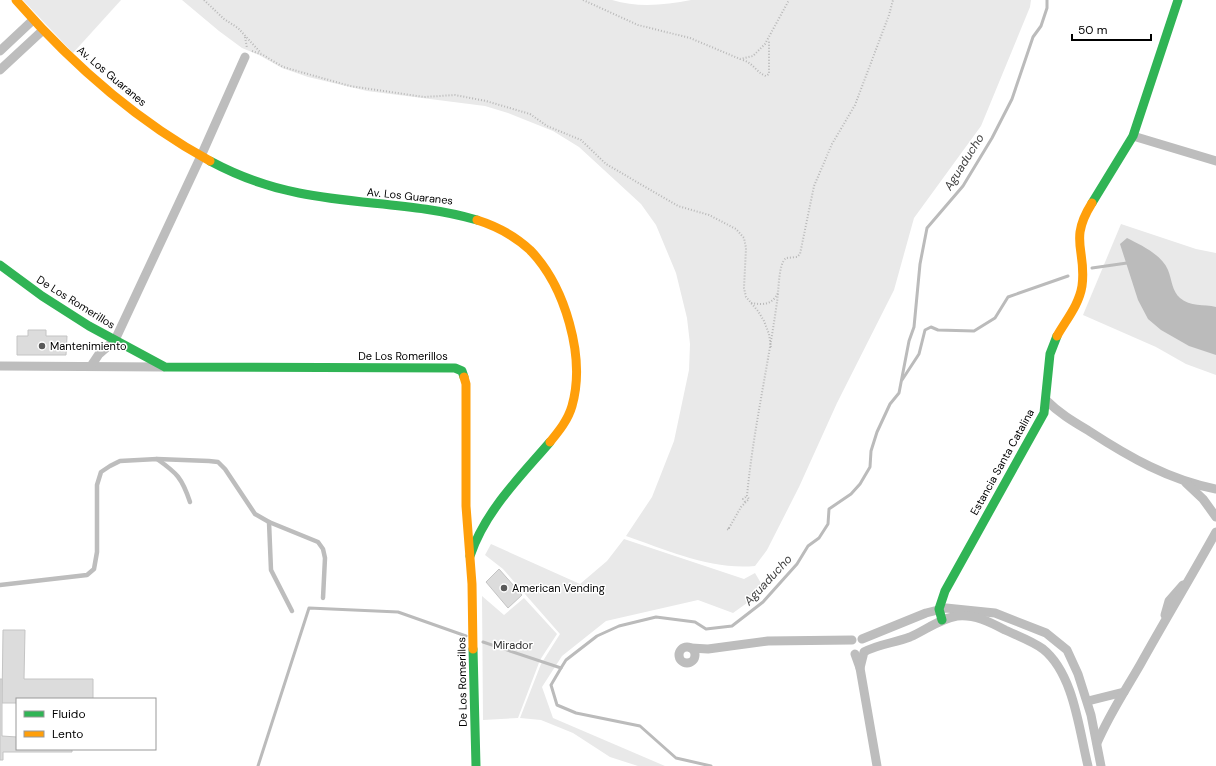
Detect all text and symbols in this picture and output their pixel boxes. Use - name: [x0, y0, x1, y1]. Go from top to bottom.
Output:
- scale bar: [1072, 16, 1151, 42]
- text: 50 m: [1078, 22, 1107, 38]
- street label: Av. Los Guaranes: [74, 43, 150, 109]
- water label: Aguaducho: [940, 131, 988, 194]
- street label: Av. Los Guaranes: [366, 185, 454, 207]
- street label: De Los Romerillos: [34, 272, 118, 332]
- place label: Mantenimiento: [50, 339, 127, 353]
- marker: Mantenimiento: [37, 341, 47, 351]
- street label: De Los Romerillos: [358, 349, 448, 363]
- street label: Estancia Santa Catalina: [967, 406, 1037, 518]
- water label: Aguaducho: [740, 551, 795, 609]
- place label: American Vending: [512, 581, 605, 595]
- marker: American Vending: [499, 583, 509, 593]
- street label: De Los Romerillos: [454, 637, 470, 727]
- park label: Mirador: [493, 638, 533, 652]
- legend: [16, 698, 156, 750]
- text: Fluido: [52, 706, 86, 722]
- text: Lento: [52, 726, 83, 742]

